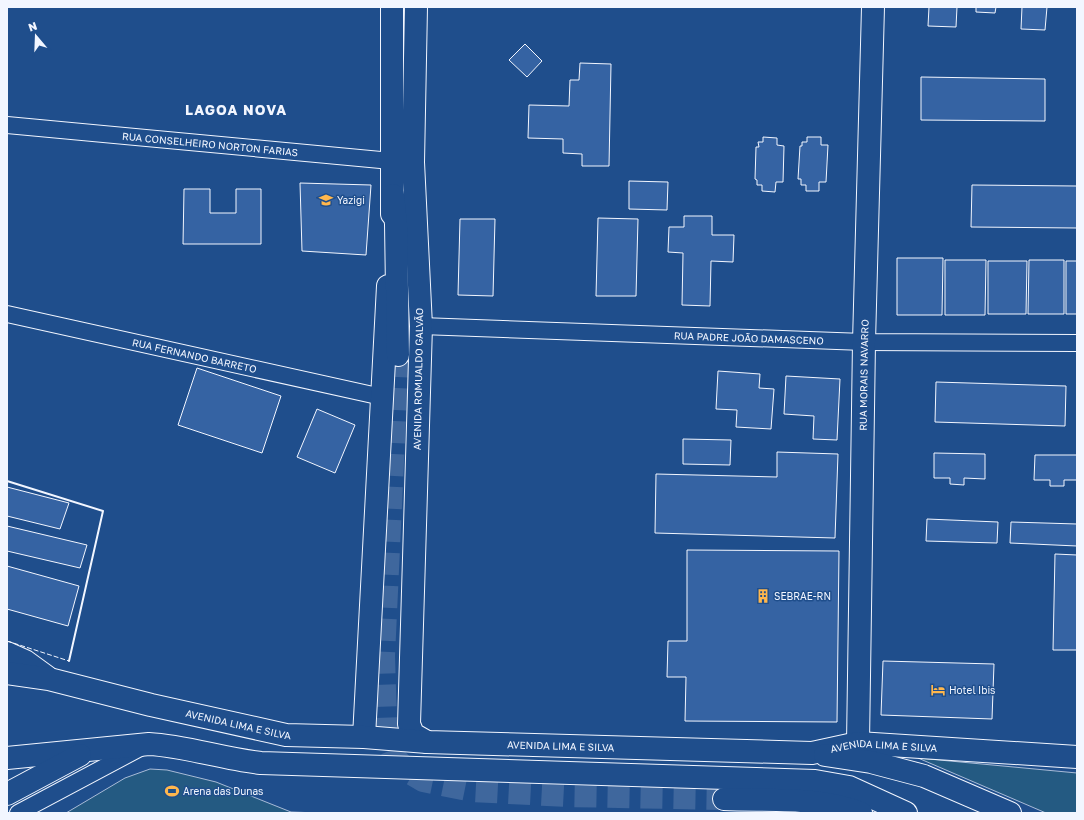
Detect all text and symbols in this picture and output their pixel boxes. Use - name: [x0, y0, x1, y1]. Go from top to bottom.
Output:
- north arrow: [16, 16, 56, 56]
- text: N: [27, 19, 39, 34]
- district label: LAGOA NOVA: [185, 101, 287, 118]
- street label: RUA CONSELHEIRO NORTON FARIAS: [122, 130, 299, 158]
- school or university icon: Yazigi: [318, 192, 334, 208]
- place label: Yazigi: [337, 194, 365, 206]
- street label: AVENIDA ROMUALDO GALVÃO: [411, 308, 425, 450]
- street label: RUA MORAIS NAVARRO: [857, 319, 871, 431]
- street label: RUA PADRE JOÃO DAMASCENO: [674, 329, 824, 347]
- street label: RUA FERNANDO BARRETO: [131, 336, 258, 375]
- building icon: SEBRAE-RN: [755, 588, 771, 604]
- place label: SEBRAE-RN: [774, 590, 831, 602]
- hotel icon: Hotel Ibis: [930, 682, 946, 698]
- place label: Hotel Ibis: [949, 684, 995, 696]
- street label: AVENIDA LIMA E SILVA: [184, 707, 291, 741]
- street label: AVENIDA LIMA E SILVA: [829, 737, 938, 755]
- street label: AVENIDA LIMA E SILVA: [507, 738, 615, 753]
- sports icon: Arena das Dunas: [164, 783, 180, 799]
- place label: Arena das Dunas: [183, 785, 263, 797]

